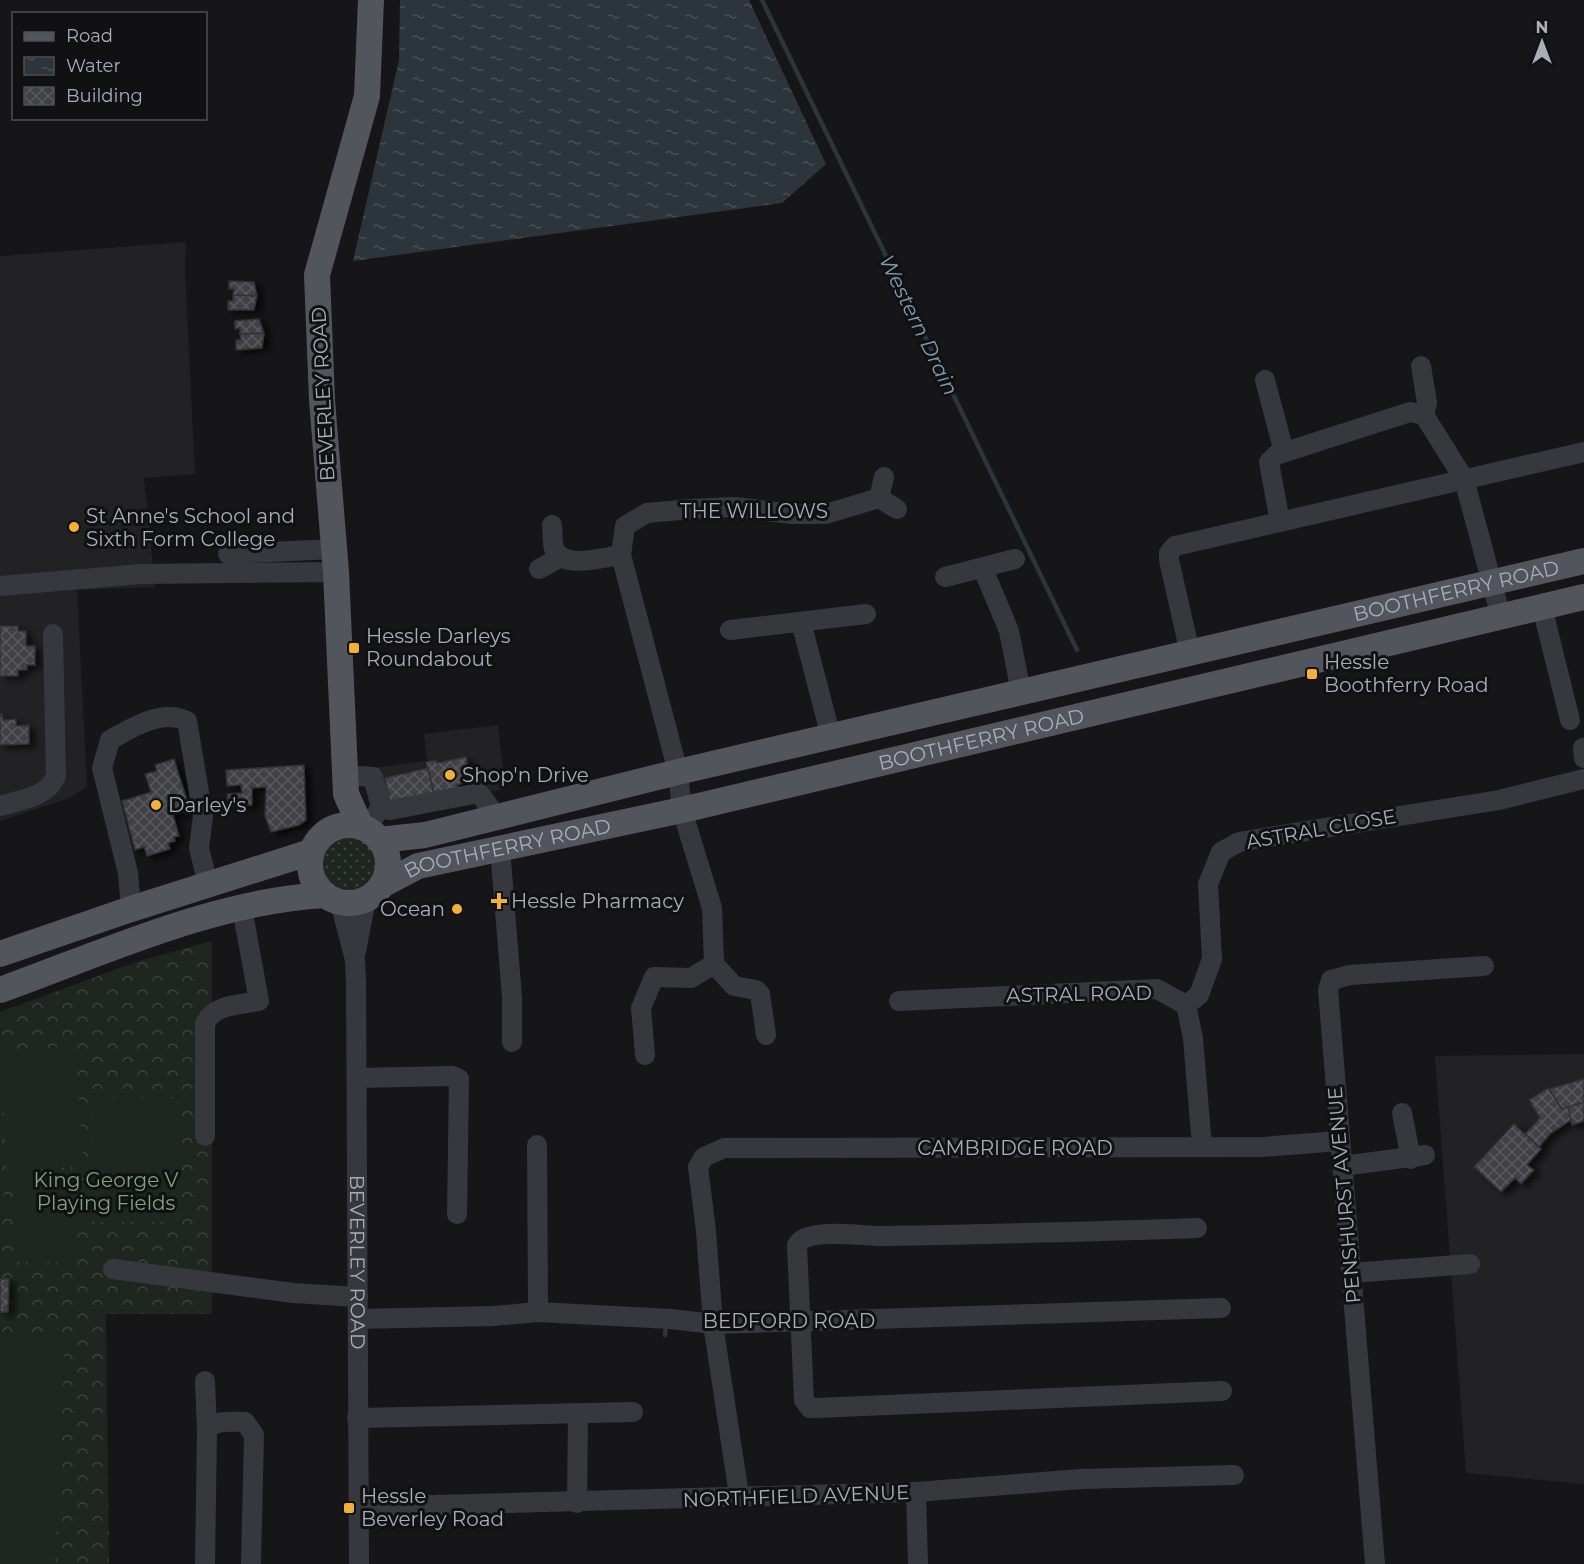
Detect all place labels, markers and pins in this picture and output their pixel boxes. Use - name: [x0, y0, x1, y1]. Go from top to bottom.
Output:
- place label: St Anne's School and Sixth Form College: [86, 504, 295, 551]
- marker: St Anne's School and Sixth Form College: [67, 520, 81, 534]
- place label: Hessle Darleys Roundabout: [366, 624, 511, 671]
- marker: Hessle Darleys Roundabout: [347, 641, 361, 655]
- place label: Hessle Boothferry Road: [1324, 650, 1489, 697]
- marker: Hessle Boothferry Road: [1305, 667, 1319, 681]
- place label: Shop'n Drive: [462, 763, 589, 787]
- marker: Shop'n Drive: [443, 768, 457, 782]
- place label: Darley's: [168, 793, 246, 817]
- marker: Darley's: [149, 798, 163, 812]
- place label: Hessle Pharmacy: [511, 889, 684, 913]
- marker: Hessle Pharmacy: [492, 894, 506, 908]
- place label: Ocean: [380, 897, 445, 921]
- marker: Ocean: [450, 902, 464, 916]
- place label: Hessle Beverley Road: [361, 1484, 504, 1531]
- marker: Hessle Beverley Road: [342, 1501, 356, 1515]

